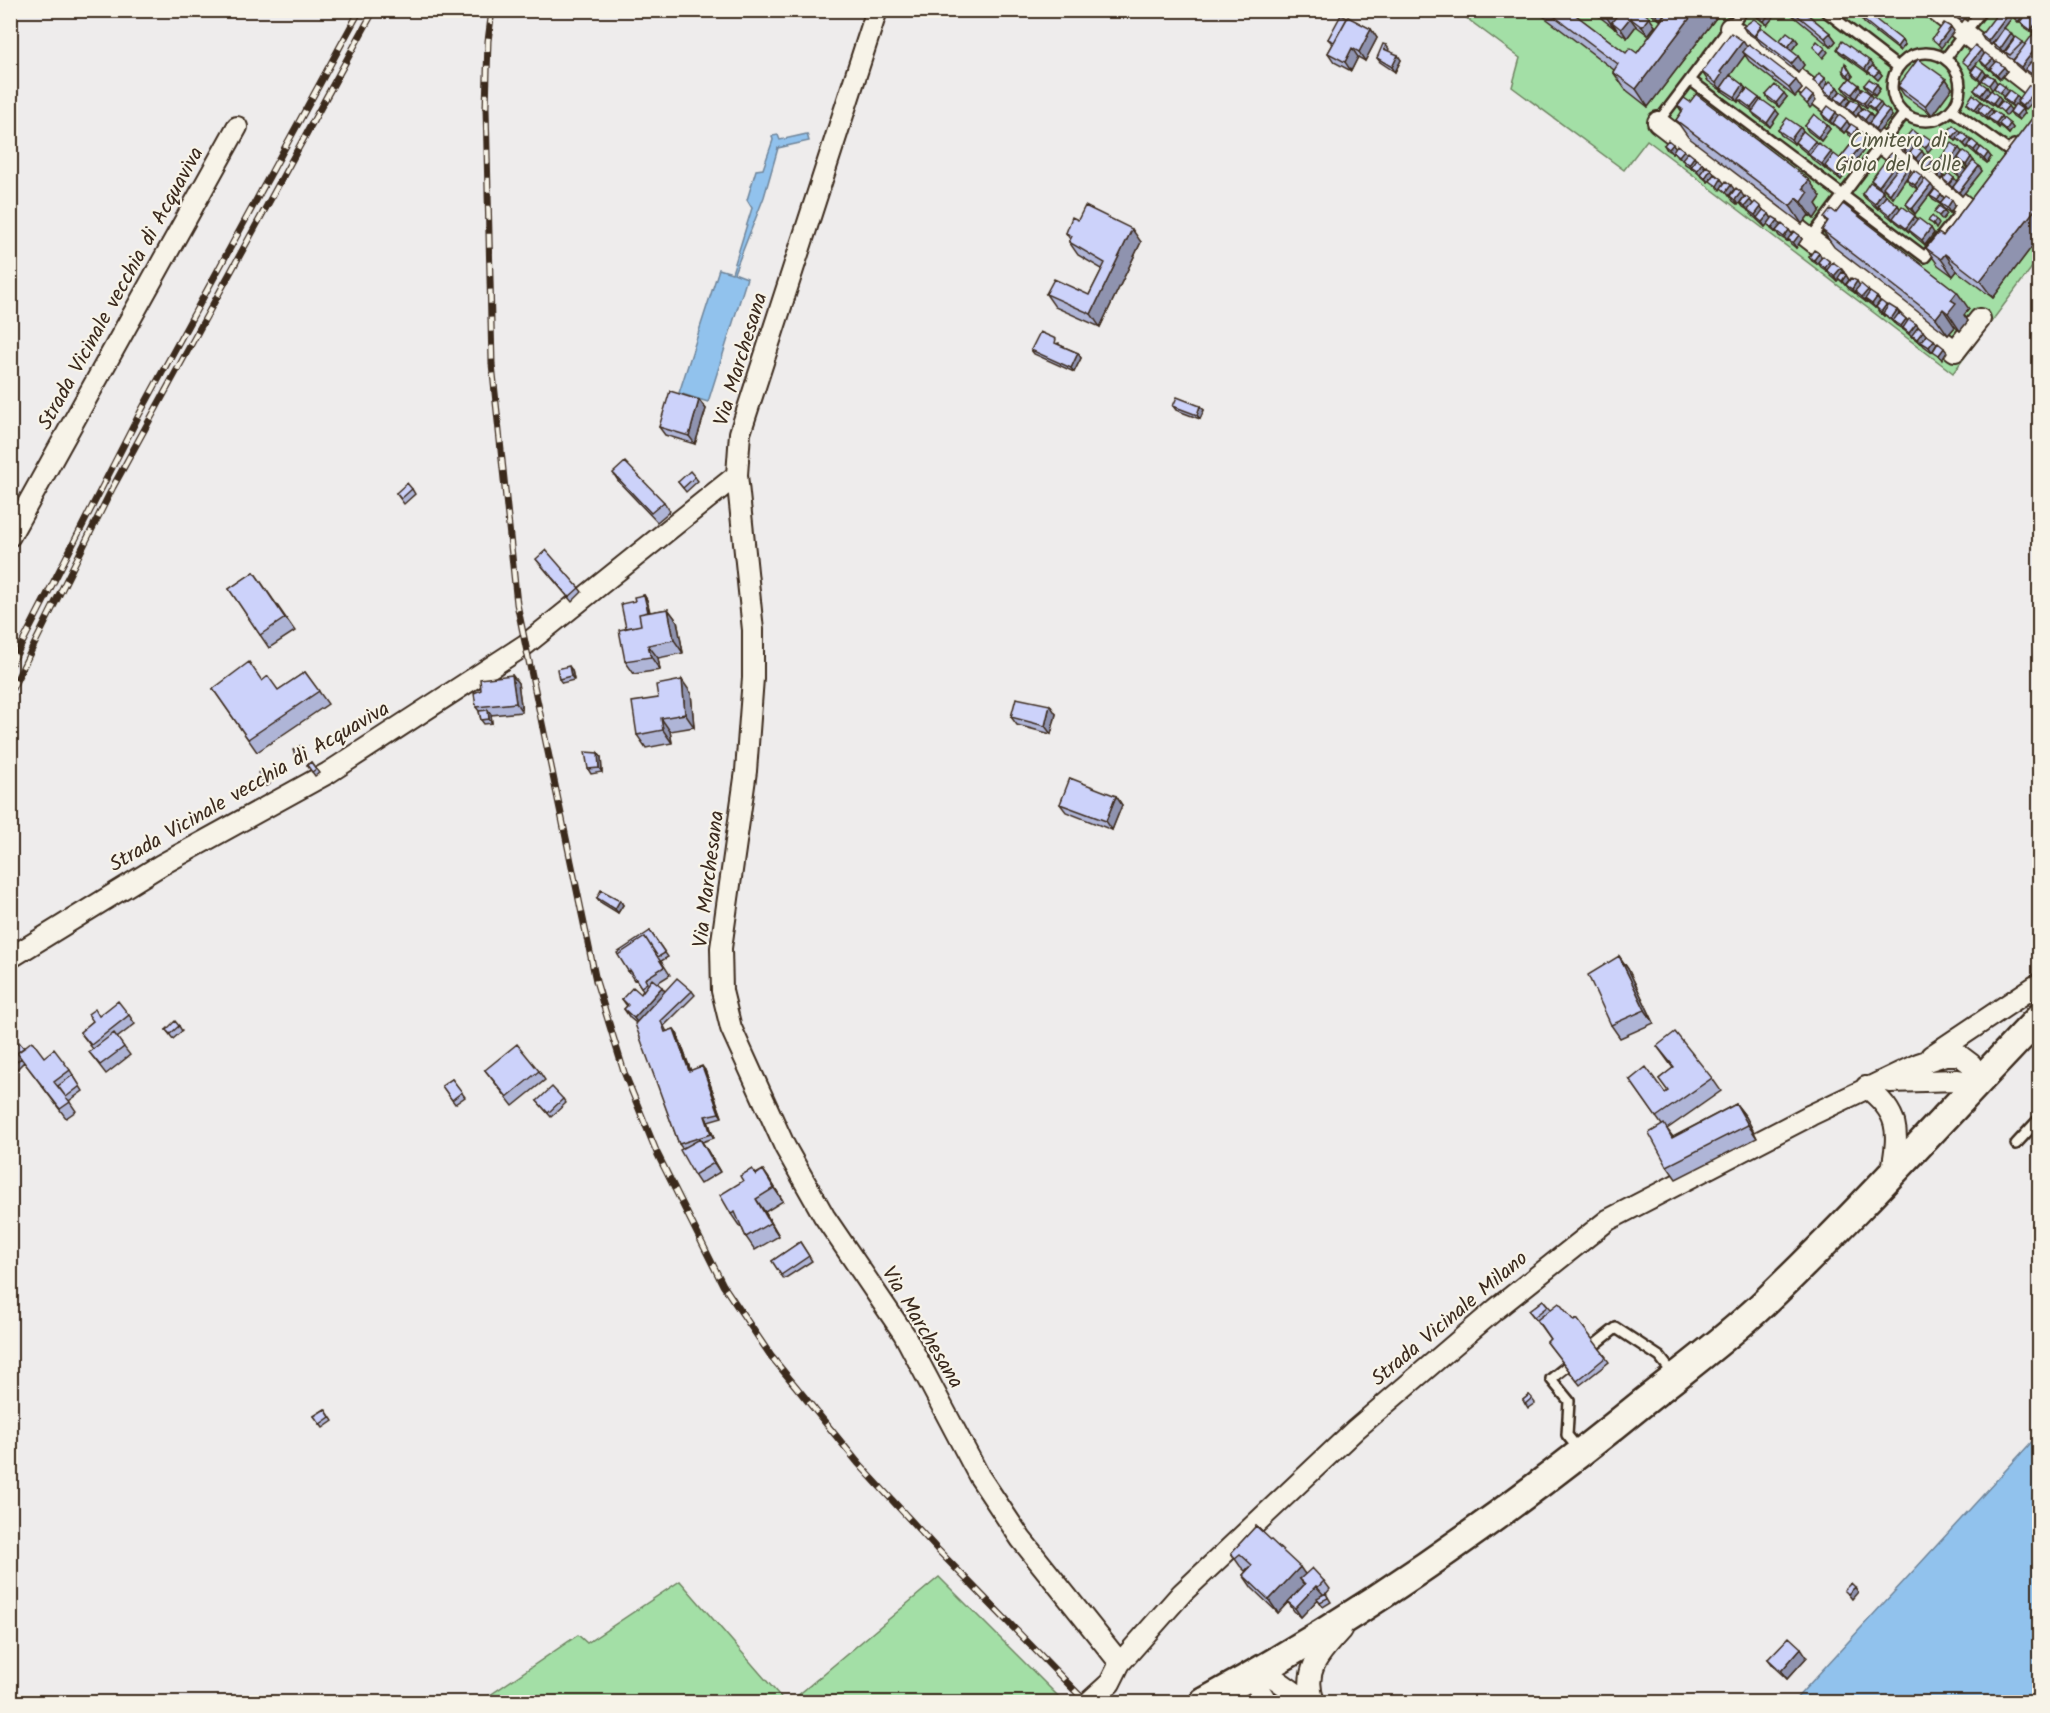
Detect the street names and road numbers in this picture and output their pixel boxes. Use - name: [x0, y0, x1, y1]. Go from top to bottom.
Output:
- street label: Strada Vicinale vecchia di Acquaviva: [29, 141, 213, 436]
- street label: Via Marchesana: [706, 289, 777, 430]
- street label: Strada Vicinale vecchia di Acquaviva: [103, 693, 396, 881]
- street label: Via Marchesana: [685, 809, 734, 950]
- street label: Strada Vicinale Milano: [1364, 1243, 1536, 1395]
- street label: Via Marchesana: [872, 1260, 971, 1395]

